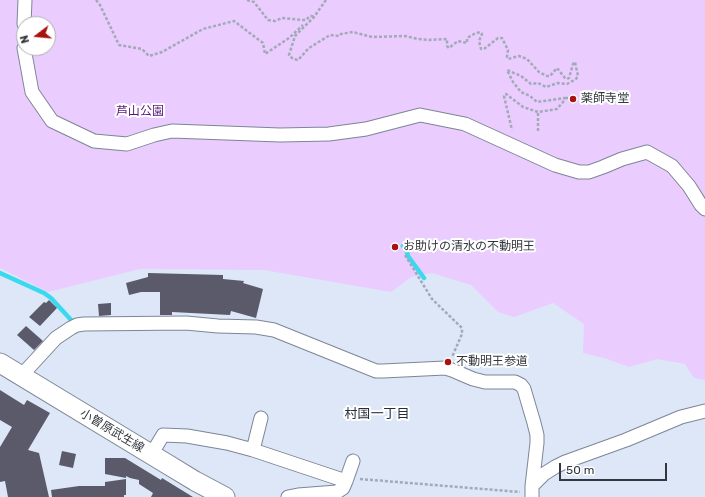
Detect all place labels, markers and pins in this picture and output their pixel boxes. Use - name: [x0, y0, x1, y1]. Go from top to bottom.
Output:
- place label: 薬師寺堂: [581, 92, 629, 106]
- marker: 薬師寺堂: [568, 94, 578, 104]
- place label: お助けの清水の不動明王: [403, 240, 535, 254]
- marker: お助けの清水の不動明王: [390, 242, 400, 252]
- place label: 不動明王参道: [456, 355, 528, 369]
- marker: 不動明王参道: [443, 357, 453, 367]

